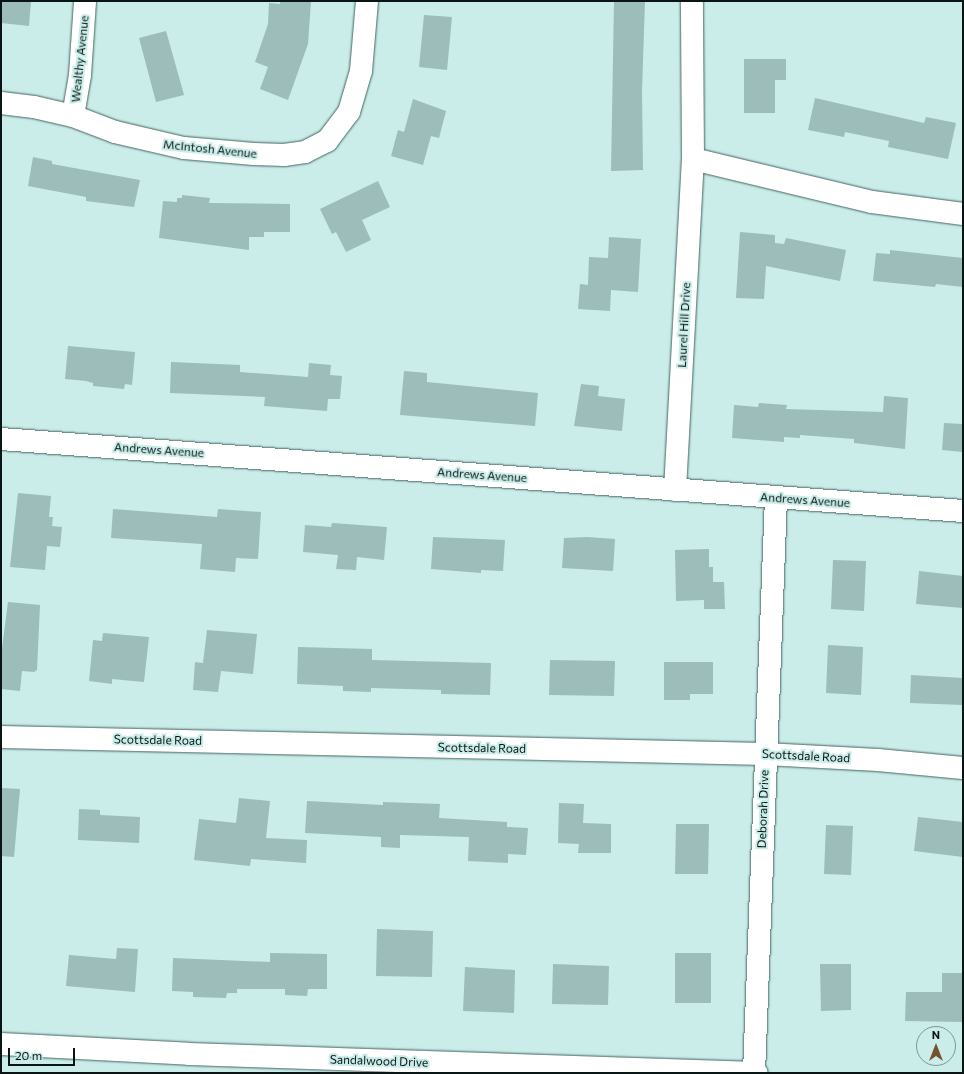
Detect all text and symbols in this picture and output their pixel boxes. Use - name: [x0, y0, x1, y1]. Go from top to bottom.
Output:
- street label: Wealthy Avenue: [68, 15, 92, 103]
- street label: McIntosh Avenue: [162, 137, 258, 161]
- street label: Laurel Hill Drive: [675, 282, 693, 368]
- street label: Andrews Avenue: [114, 440, 204, 460]
- street label: Andrews Avenue: [437, 465, 527, 485]
- street label: Andrews Avenue: [760, 490, 850, 510]
- street label: Scottsdale Road: [114, 732, 202, 748]
- street label: Scottsdale Road: [438, 740, 526, 756]
- street label: Scottsdale Road: [762, 747, 850, 765]
- street label: Deborah Drive: [754, 769, 772, 849]
- north arrow: [916, 1026, 956, 1066]
- text: N: [932, 1028, 940, 1041]
- scale bar: [10, 1040, 77, 1066]
- text: 20 m: [15, 1048, 42, 1062]
- street label: Sandalwood Drive: [330, 1052, 428, 1070]

